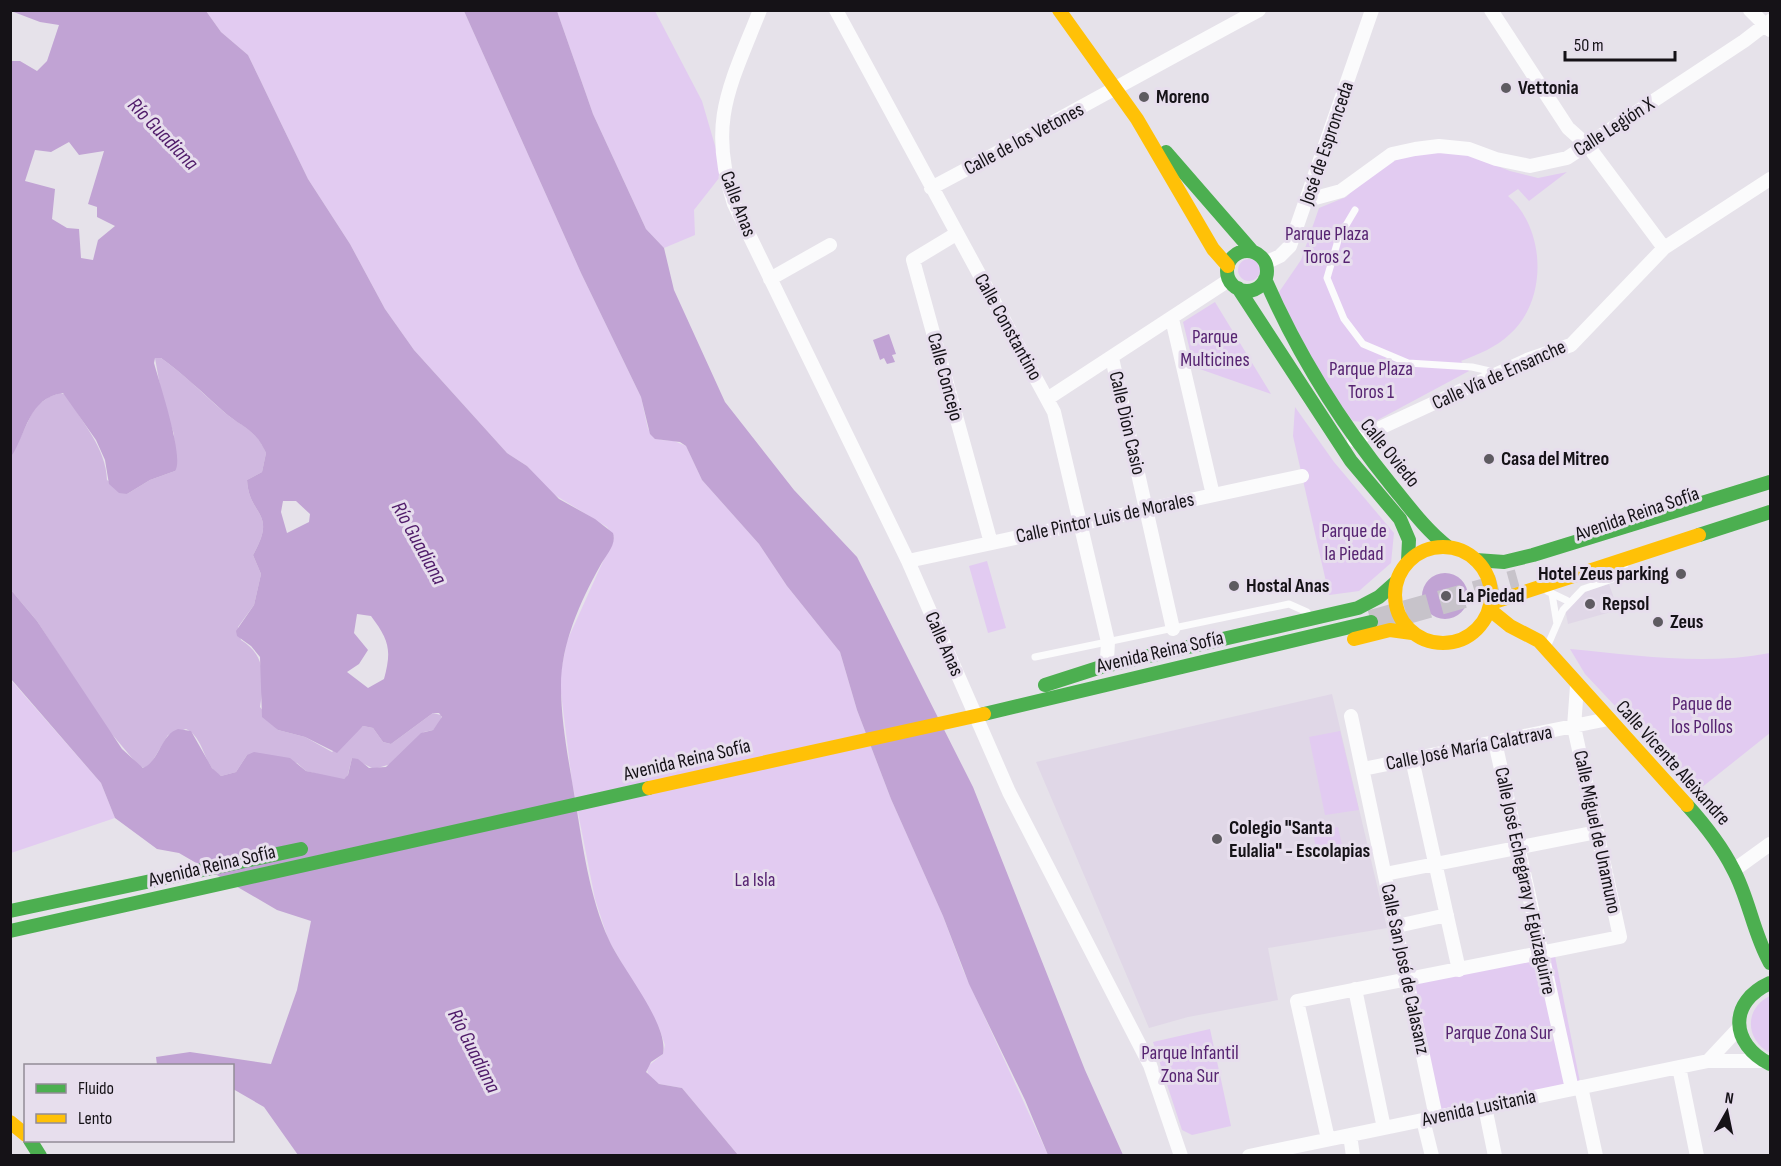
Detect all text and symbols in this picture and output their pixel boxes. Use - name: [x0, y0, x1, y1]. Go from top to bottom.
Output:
- scale bar: [1565, 24, 1674, 62]
- text: 50 m: [1574, 35, 1604, 56]
- place label: Vettonia: [1518, 76, 1579, 100]
- street label: José de Espronceda: [1294, 78, 1359, 209]
- marker: Vettonia: [1499, 81, 1513, 95]
- place label: Moreno: [1156, 85, 1209, 109]
- marker: Moreno: [1137, 90, 1151, 104]
- street label: Calle Legión X: [1569, 92, 1659, 162]
- water label: Río Guadiana: [122, 93, 204, 176]
- street label: Calle de los Vetones: [960, 97, 1088, 181]
- street label: Calle Anas: [715, 168, 761, 240]
- park label: Parque Plaza Toros 2: [1285, 222, 1369, 269]
- street label: Calle Constantino: [969, 269, 1047, 385]
- park label: Parque Multicines: [1180, 325, 1250, 372]
- street label: Calle Concejo: [922, 330, 968, 424]
- street label: Calle Vía de Ensanche: [1429, 335, 1569, 415]
- park label: Parque Plaza Toros 1: [1329, 357, 1413, 404]
- street label: Calle Dion Casio: [1103, 369, 1151, 477]
- street label: Calle Oviedo: [1355, 414, 1425, 492]
- place label: Casa del Mitreo: [1501, 447, 1609, 471]
- marker: Casa del Mitreo: [1482, 452, 1496, 466]
- street label: Avenida Reina Sofía: [1571, 482, 1702, 547]
- street label: Calle Pintor Luis de Morales: [1014, 487, 1196, 549]
- water label: Río Guadiana: [386, 497, 452, 589]
- park label: Parque de la Piedad: [1321, 519, 1387, 566]
- place label: Hotel Zeus parking: [1538, 562, 1670, 586]
- marker: Hotel Zeus parking: [1674, 567, 1688, 581]
- place label: Hostal Anas: [1246, 574, 1330, 598]
- marker: Hostal Anas: [1227, 579, 1241, 593]
- place label: La Piedad: [1458, 584, 1525, 608]
- marker: La Piedad: [1439, 589, 1453, 603]
- place label: Repsol: [1602, 592, 1649, 616]
- marker: Repsol: [1583, 597, 1597, 611]
- street label: Calle Anas: [919, 608, 969, 680]
- place label: Zeus: [1670, 610, 1704, 634]
- marker: Zeus: [1651, 615, 1665, 629]
- street label: Avenida Reina Sofía: [1093, 626, 1226, 678]
- park label: Paque de los Pollos: [1671, 692, 1733, 739]
- street label: Calle Vicente Aleixandre: [1611, 696, 1735, 830]
- street label: Calle José María Calatrava: [1384, 720, 1554, 776]
- street label: Avenida Reina Sofía: [620, 734, 753, 786]
- street label: Calle Miguel de Unamuno: [1568, 748, 1626, 916]
- street label: Calle José Echegaray y Eguizaguirre: [1489, 765, 1561, 997]
- place label: Colegio "Santa Eulalia" - Escolapias: [1229, 816, 1371, 863]
- marker: Colegio "Santa Eulalia" - Escolapias: [1210, 832, 1224, 846]
- street label: Avenida Reina Sofía: [145, 840, 278, 892]
- park label: La Isla: [735, 868, 775, 892]
- street label: Calle San José de Calasanz: [1375, 882, 1435, 1056]
- water label: Río Guadiana: [442, 1005, 506, 1098]
- park label: Parque Zona Sur: [1445, 1021, 1553, 1045]
- park label: Parque Infantil Zona Sur: [1141, 1041, 1239, 1088]
- legend: [24, 1064, 234, 1142]
- text: Fluido: [78, 1078, 114, 1099]
- north arrow: [1697, 1082, 1757, 1142]
- street label: Avenida Lusitania: [1419, 1084, 1538, 1132]
- text: N: [1723, 1089, 1735, 1109]
- text: Lento: [78, 1108, 112, 1129]

